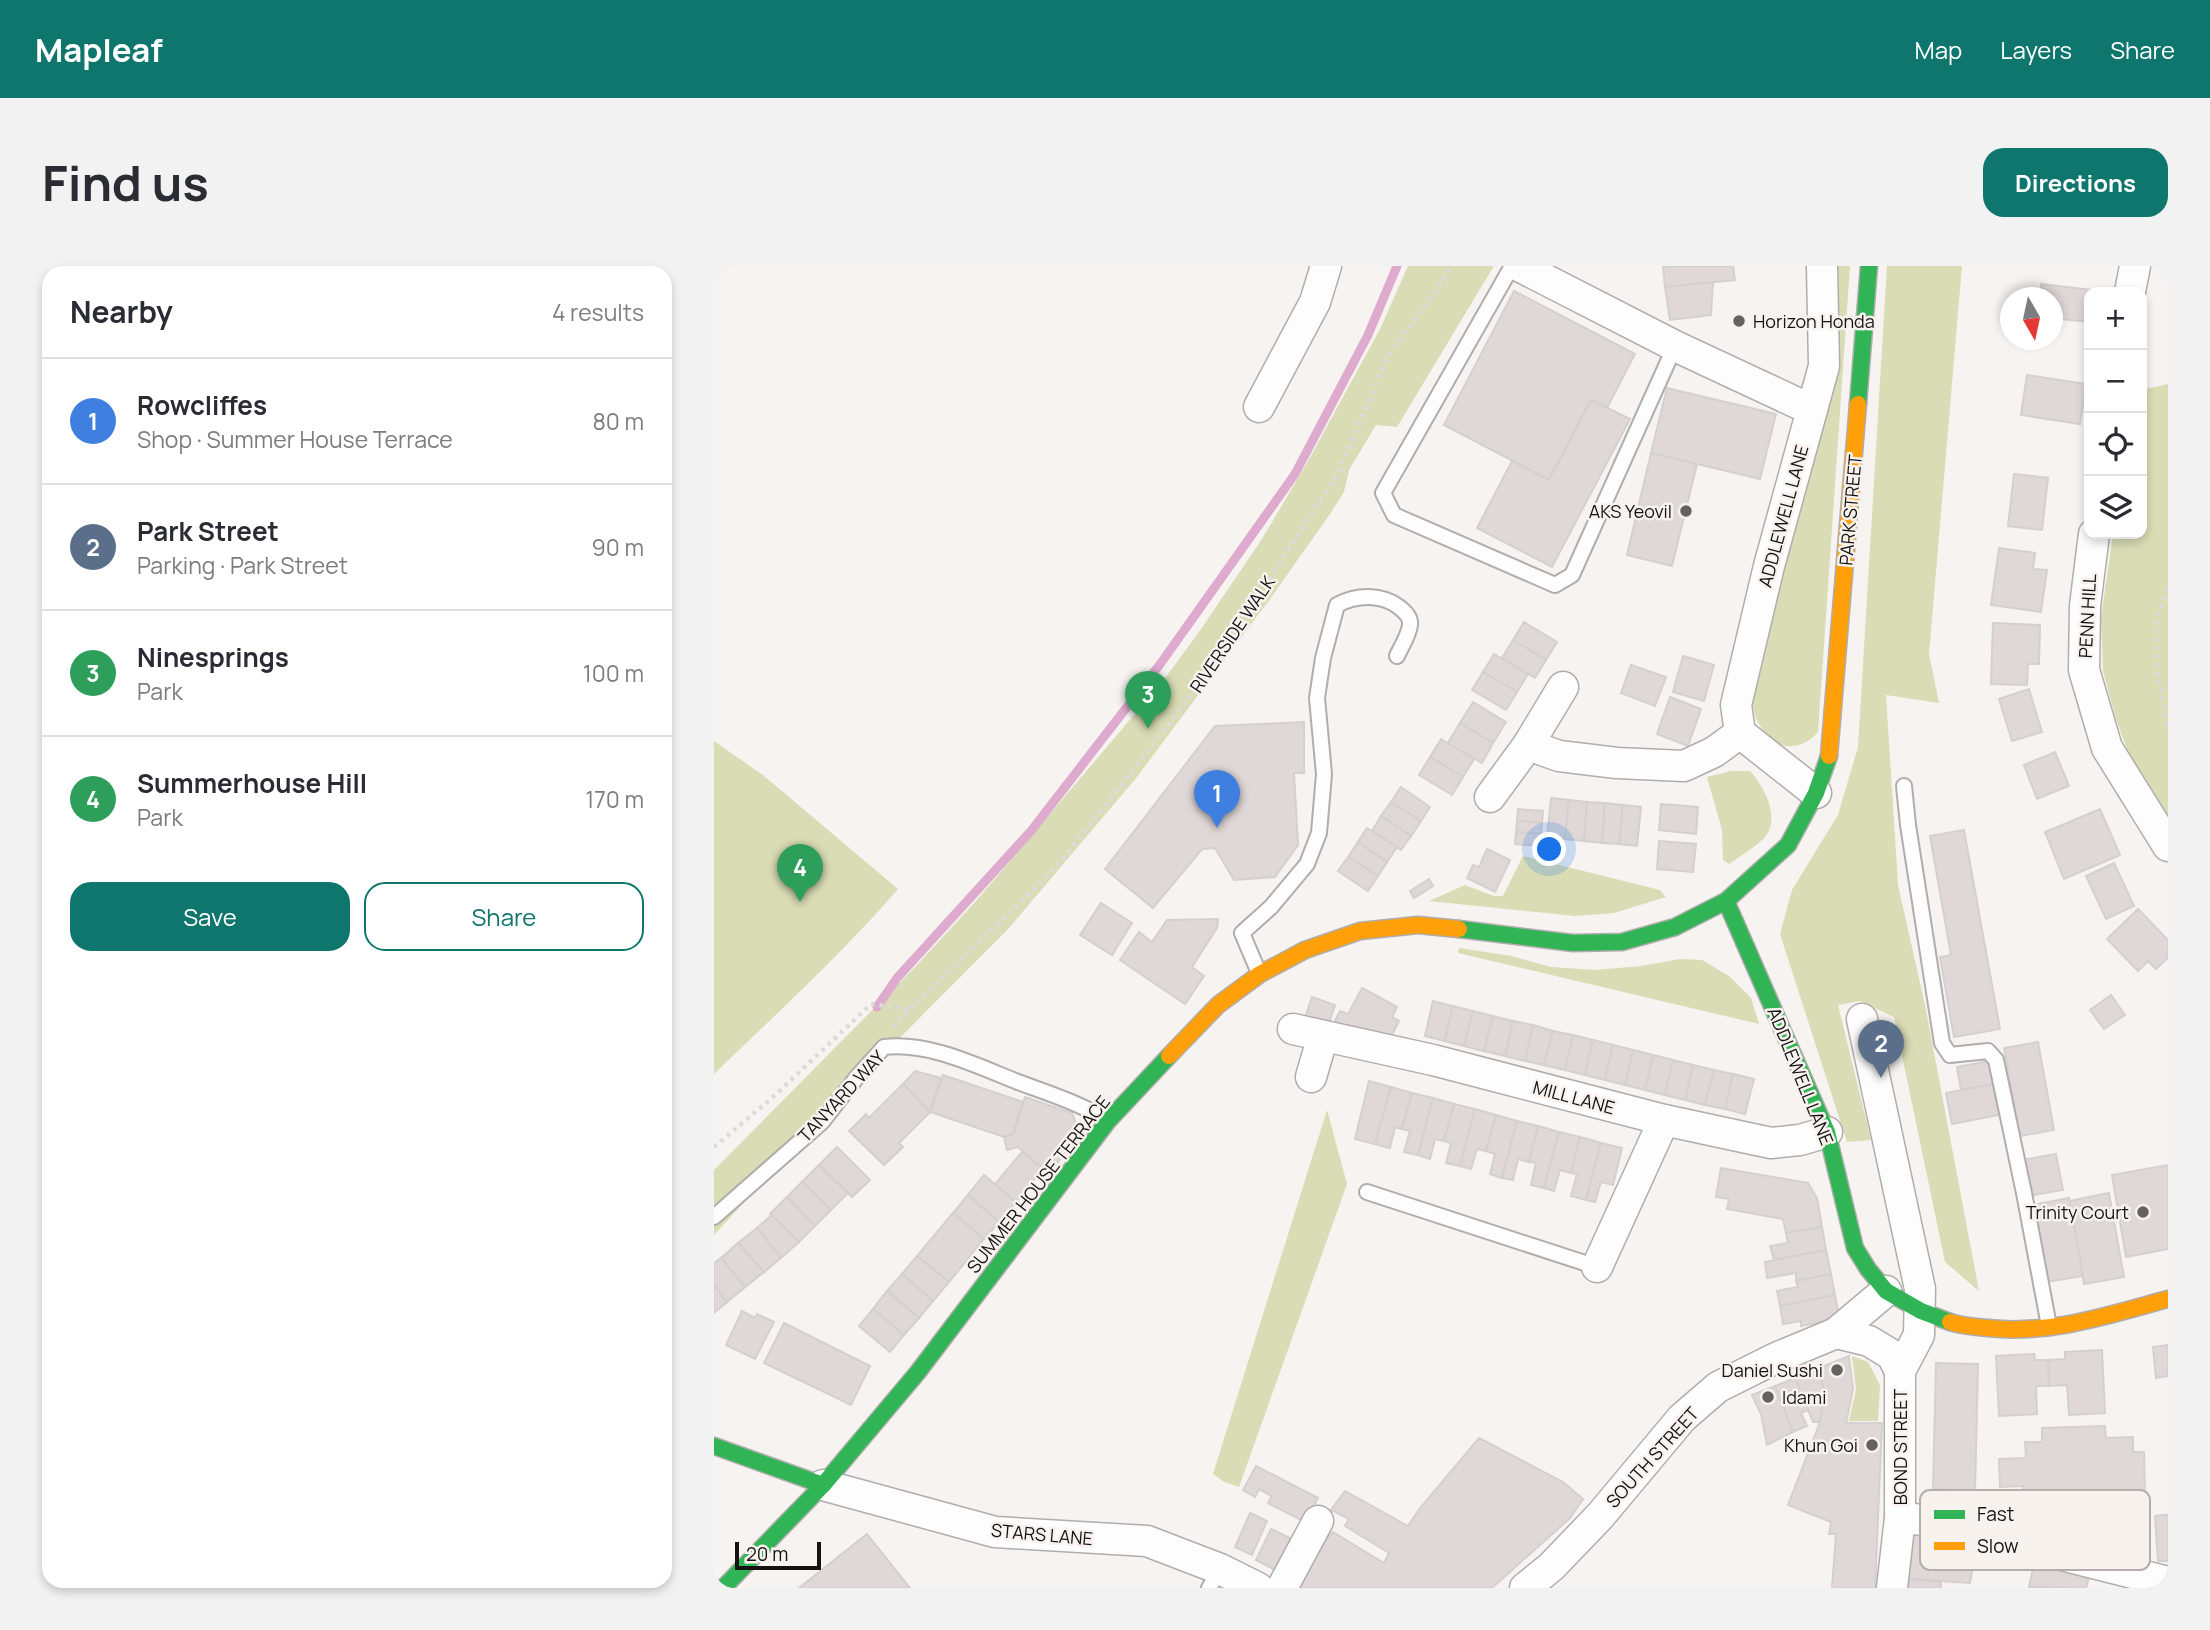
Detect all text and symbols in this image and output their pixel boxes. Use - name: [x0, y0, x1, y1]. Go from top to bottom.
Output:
- text: Mapleaf: [35, 27, 163, 72]
- text: Map: [1915, 33, 1962, 66]
- text: Layers: [2000, 33, 2072, 66]
- text: Share: [2110, 33, 2175, 66]
- button: Directions: [1983, 148, 2168, 217]
- text: Find us: [42, 149, 209, 216]
- north arrow: [2000, 287, 2063, 350]
- map controls: [2084, 287, 2147, 539]
- button: +: [2084, 287, 2147, 350]
- text: Nearby: [70, 291, 173, 332]
- text: 4 results: [552, 296, 644, 328]
- place label: Horizon Honda: [1753, 309, 1875, 333]
- marker: Horizon Honda: [1731, 313, 1747, 329]
- button: −: [2084, 350, 2147, 413]
- text: Rowcliffes: [137, 387, 267, 423]
- text: 1: [88, 405, 98, 437]
- text: 80 m: [593, 405, 644, 437]
- button: locate: [2084, 413, 2147, 476]
- text: Shop · Summer House Terrace: [137, 423, 453, 455]
- street label: ADDLEWELL LANE: [1752, 442, 1814, 590]
- street label: PARK STREET: [1833, 453, 1867, 566]
- button: layers: [2084, 476, 2147, 539]
- place label: AKS Yeovil: [1589, 499, 1672, 523]
- marker: AKS Yeovil: [1678, 503, 1694, 519]
- text: Park Street: [137, 513, 279, 549]
- text: 2: [86, 531, 100, 563]
- text: 90 m: [592, 531, 644, 563]
- text: Parking · Park Street: [137, 549, 348, 581]
- street label: RIVERSIDE WALK: [1184, 571, 1280, 697]
- street label: PENN HILL: [2073, 573, 2101, 659]
- text: Ninesprings: [137, 639, 289, 675]
- text: 3: [86, 657, 100, 689]
- text: 100 m: [583, 657, 644, 689]
- pin: 3: [1125, 671, 1171, 729]
- text: Park: [137, 675, 183, 707]
- text: Summerhouse Hill: [137, 765, 367, 801]
- pin: 1: [1194, 770, 1240, 828]
- text: 4: [86, 783, 100, 815]
- text: 170 m: [585, 783, 644, 815]
- text: Park: [137, 801, 183, 833]
- your location: [1532, 832, 1566, 866]
- pin: 4: [777, 844, 823, 902]
- button: Save: [70, 882, 350, 951]
- button: Share: [364, 882, 644, 951]
- street label: ADDLEWELL LANE: [1762, 1004, 1840, 1148]
- pin: 2: [1858, 1020, 1904, 1078]
- street label: TANYARD WAY: [792, 1044, 890, 1147]
- street label: MILL LANE: [1531, 1075, 1617, 1119]
- street label: SUMMER HOUSE TERRACE: [961, 1090, 1115, 1278]
- place label: Trinity Court: [2026, 1200, 2129, 1224]
- marker: Trinity Court: [2135, 1204, 2151, 1220]
- place label: Daniel Sushi: [1722, 1358, 1823, 1382]
- marker: Daniel Sushi: [1829, 1362, 1845, 1378]
- place label: Idami: [1782, 1385, 1826, 1409]
- street label: BOND STREET: [1888, 1388, 1912, 1505]
- marker: Idami: [1760, 1389, 1776, 1405]
- street label: SOUTH STREET: [1600, 1401, 1704, 1513]
- place label: Khun Goi: [1784, 1433, 1858, 1457]
- marker: Khun Goi: [1864, 1437, 1880, 1453]
- legend: [1920, 1490, 2150, 1570]
- text: Fast: [1977, 1501, 2014, 1527]
- street label: STARS LANE: [990, 1518, 1094, 1550]
- text: Slow: [1977, 1533, 2019, 1559]
- scale bar: [735, 1539, 821, 1571]
- text: 20 m: [746, 1541, 788, 1567]

